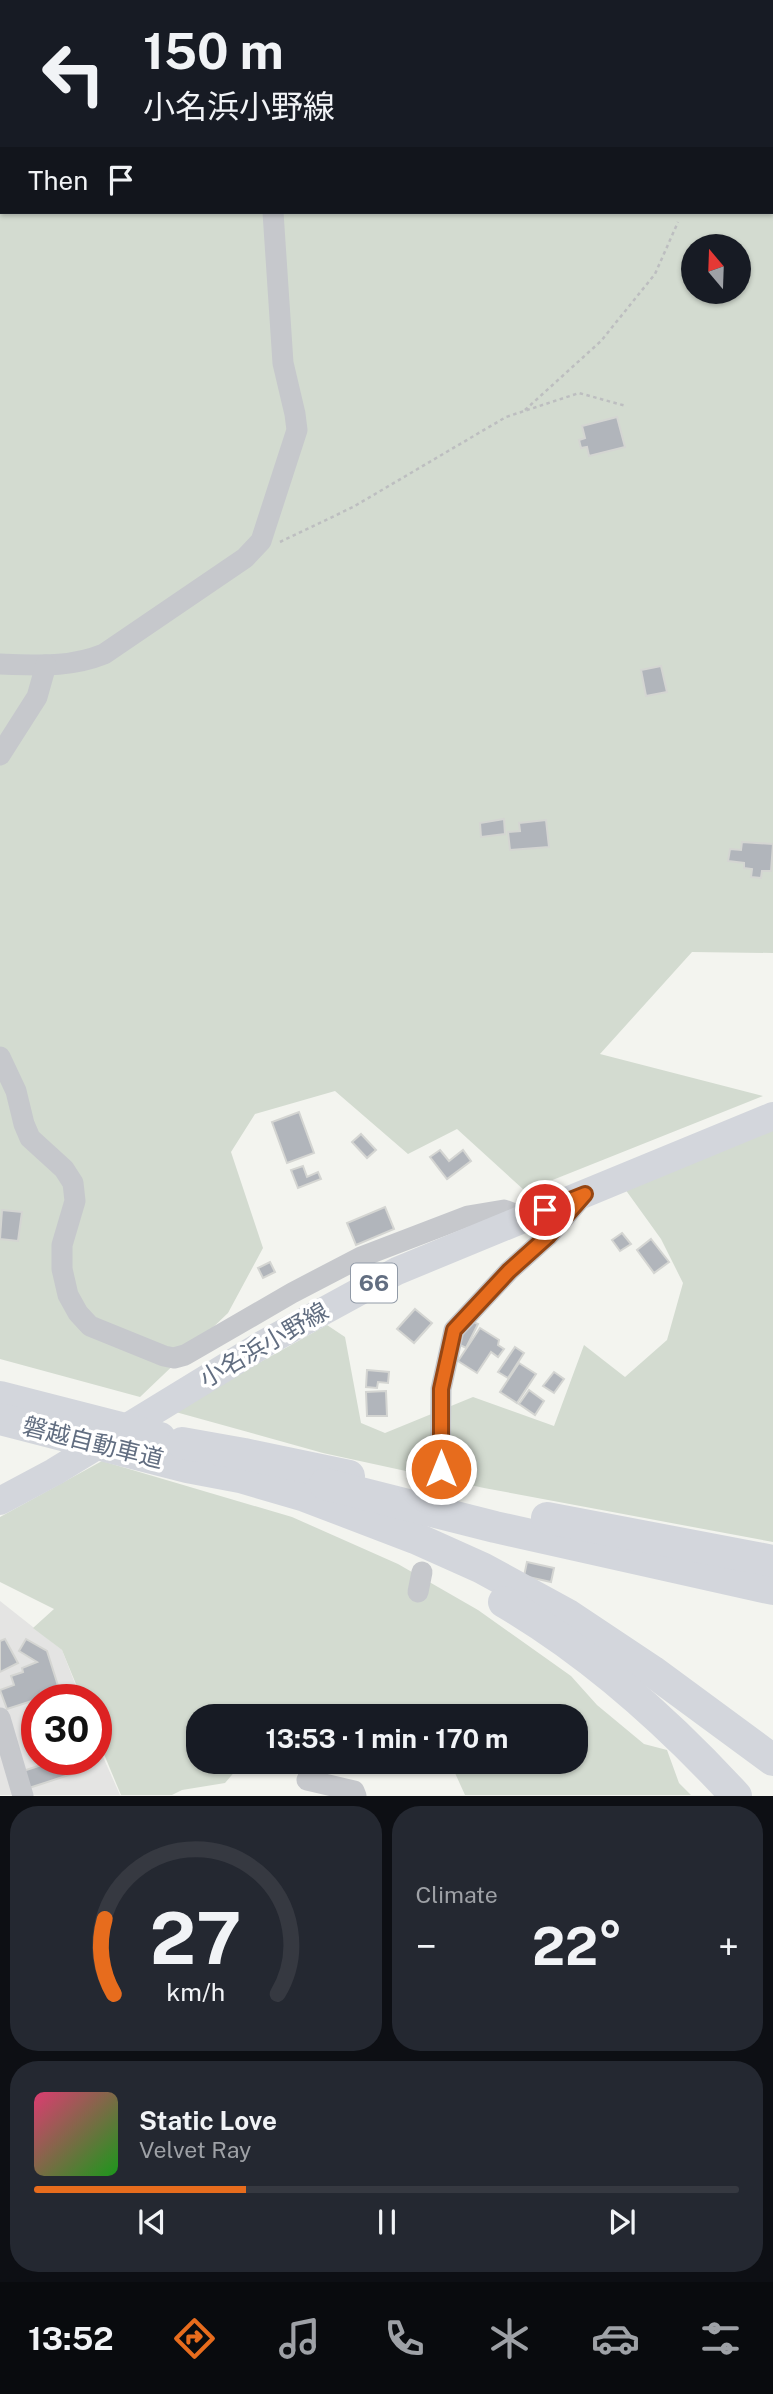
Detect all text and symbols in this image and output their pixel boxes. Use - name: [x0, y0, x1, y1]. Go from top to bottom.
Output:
- text: 150 m: [143, 22, 284, 80]
- icon: left: [28, 28, 119, 119]
- text: 小名浜小野線: [143, 88, 335, 125]
- icon: arrive: [102, 161, 140, 199]
- text: Then: [28, 165, 88, 196]
- north arrow: [681, 234, 751, 304]
- map controls: [681, 234, 751, 304]
- pin: [515, 1180, 575, 1240]
- icon: arrive: [526, 1191, 564, 1229]
- road number: 66: [351, 1264, 397, 1302]
- street label: 小名浜小野線: [194, 1296, 333, 1392]
- street label: 磐越自動車道: [20, 1411, 166, 1473]
- position arrow: [404, 1432, 478, 1506]
- speed limit sign: 30: [21, 1684, 112, 1775]
- text: 13:53 · 1 min · 170 m: [266, 1723, 508, 1754]
- text: Climate: [416, 1881, 498, 1908]
- text: 27: [150, 1896, 242, 1981]
- text: 22°: [532, 1916, 623, 1977]
- text: −: [416, 1924, 437, 1969]
- text: +: [718, 1924, 739, 1969]
- text: km/h: [166, 1977, 225, 2007]
- text: Static Love: [139, 2105, 277, 2136]
- text: Velvet Ray: [139, 2136, 251, 2163]
- icon: previous: [133, 2203, 171, 2241]
- icon: pause: [368, 2203, 406, 2241]
- icon: next: [603, 2203, 641, 2241]
- icon: directions: [170, 2314, 219, 2363]
- icon: music: [275, 2314, 324, 2363]
- icon: phone: [380, 2314, 429, 2363]
- icon: climate: [485, 2314, 534, 2363]
- icon: car: [591, 2314, 640, 2363]
- icon: filters: [696, 2314, 745, 2363]
- text: 13:52: [28, 2320, 114, 2357]

